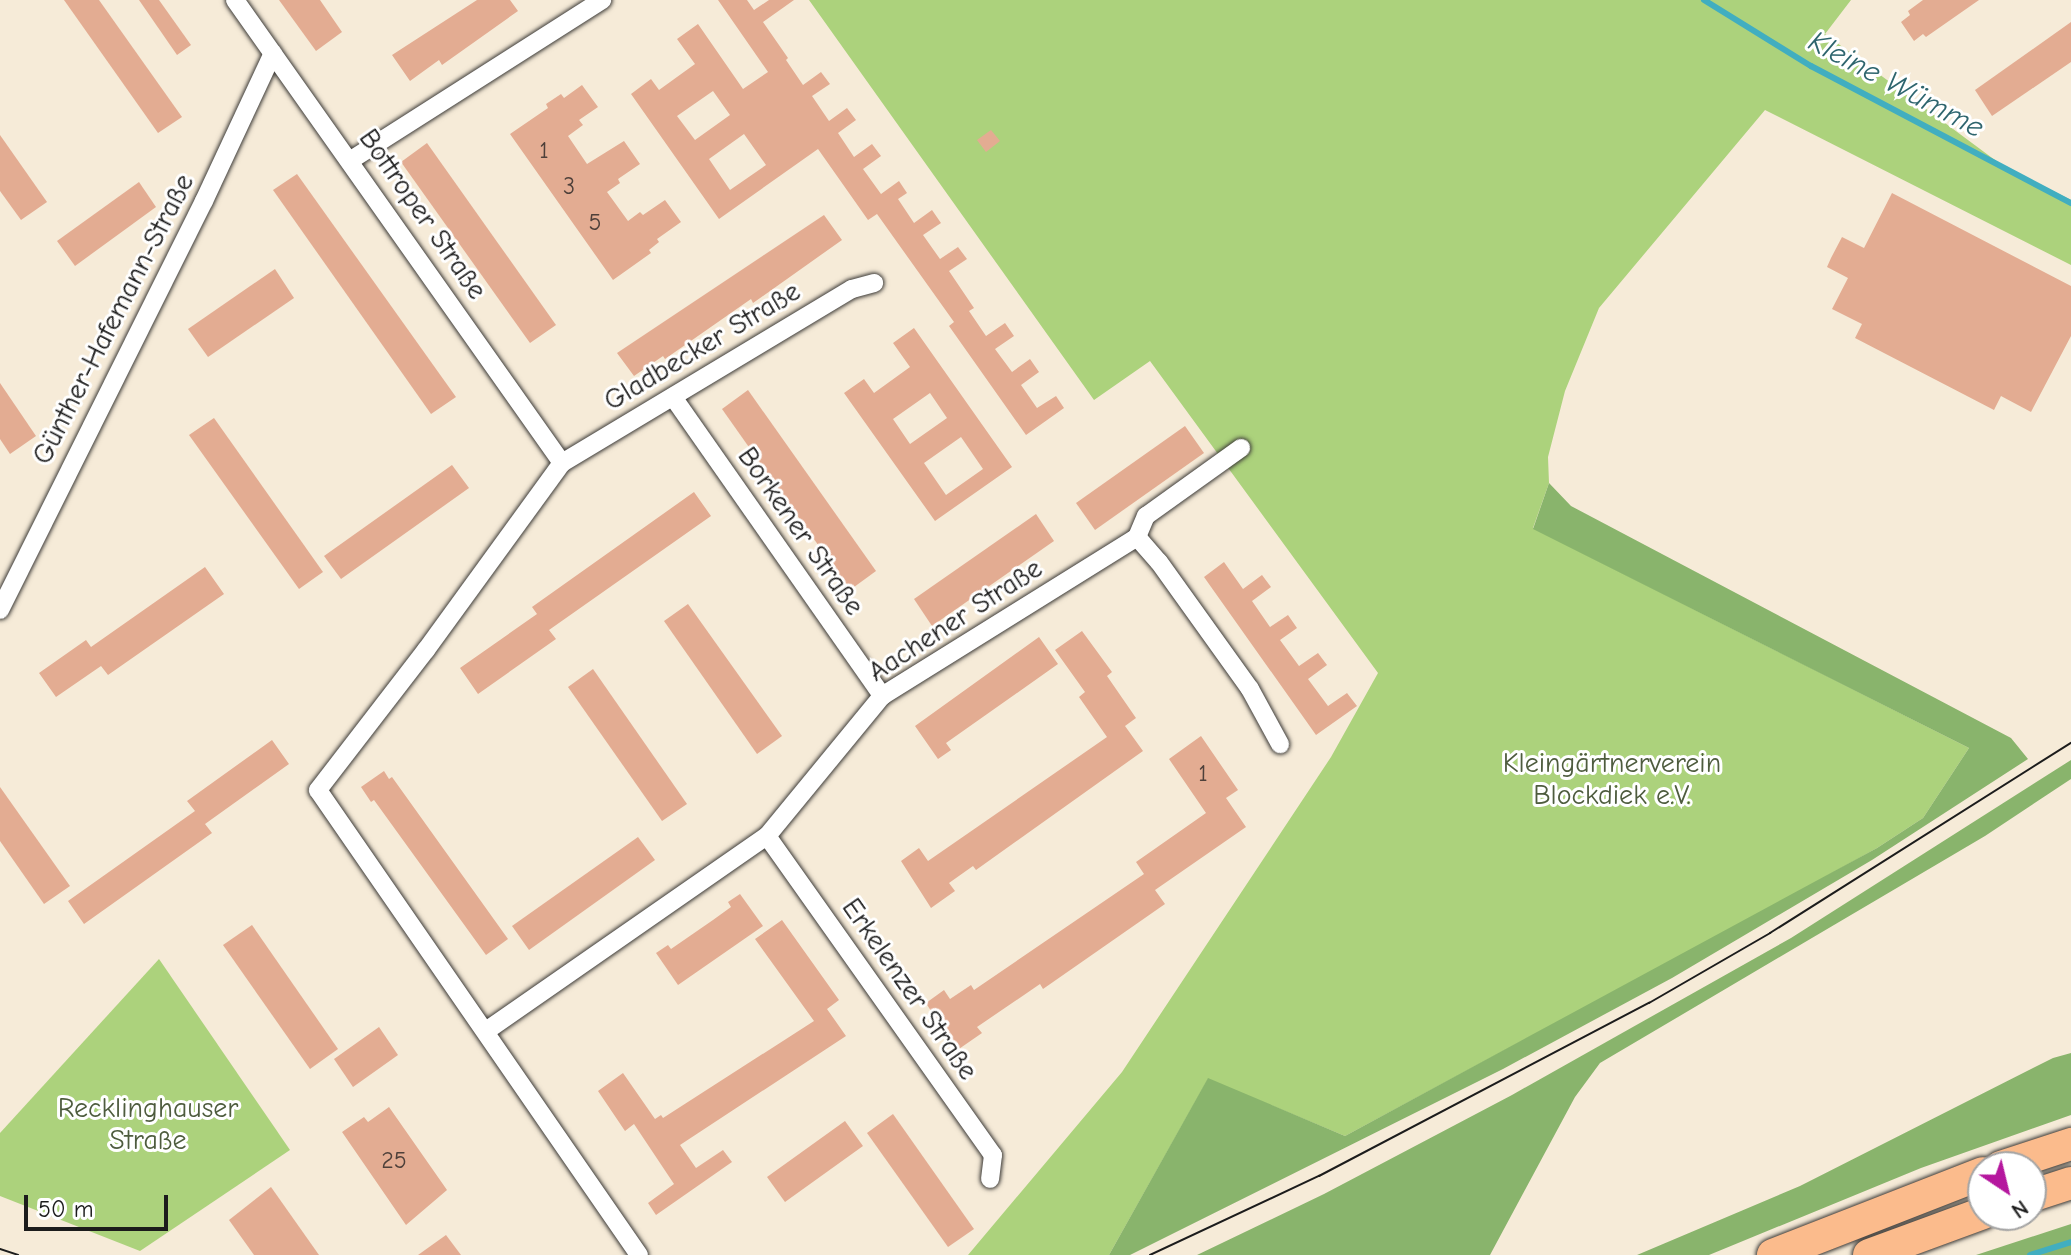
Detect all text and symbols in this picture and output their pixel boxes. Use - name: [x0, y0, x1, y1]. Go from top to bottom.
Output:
- water label: Kleine Wümme: [1802, 24, 1990, 146]
- street label: Bottroper Straße: [352, 122, 494, 306]
- house number: 1: [539, 137, 549, 165]
- street label: Günther-Hafemann-Straße: [25, 168, 201, 470]
- house number: 3: [563, 173, 575, 201]
- house number: 5: [588, 209, 602, 237]
- street label: Gladbecker Straße: [598, 274, 806, 418]
- street label: Borkener Straße: [731, 440, 871, 622]
- street label: Aachener Straße: [862, 551, 1048, 689]
- park label: Kleingärtnerverein Blockdiek e.V.: [1503, 746, 1721, 812]
- house number: 1: [1198, 760, 1208, 788]
- street label: Erkelenzer Straße: [835, 892, 985, 1086]
- park label: Recklinghauser Straße: [58, 1091, 238, 1157]
- house number: 25: [381, 1147, 407, 1175]
- north arrow: [1967, 1151, 2047, 1231]
- scale bar: [28, 1179, 172, 1229]
- text: N: [2006, 1194, 2033, 1224]
- text: 50 m: [38, 1195, 94, 1223]

